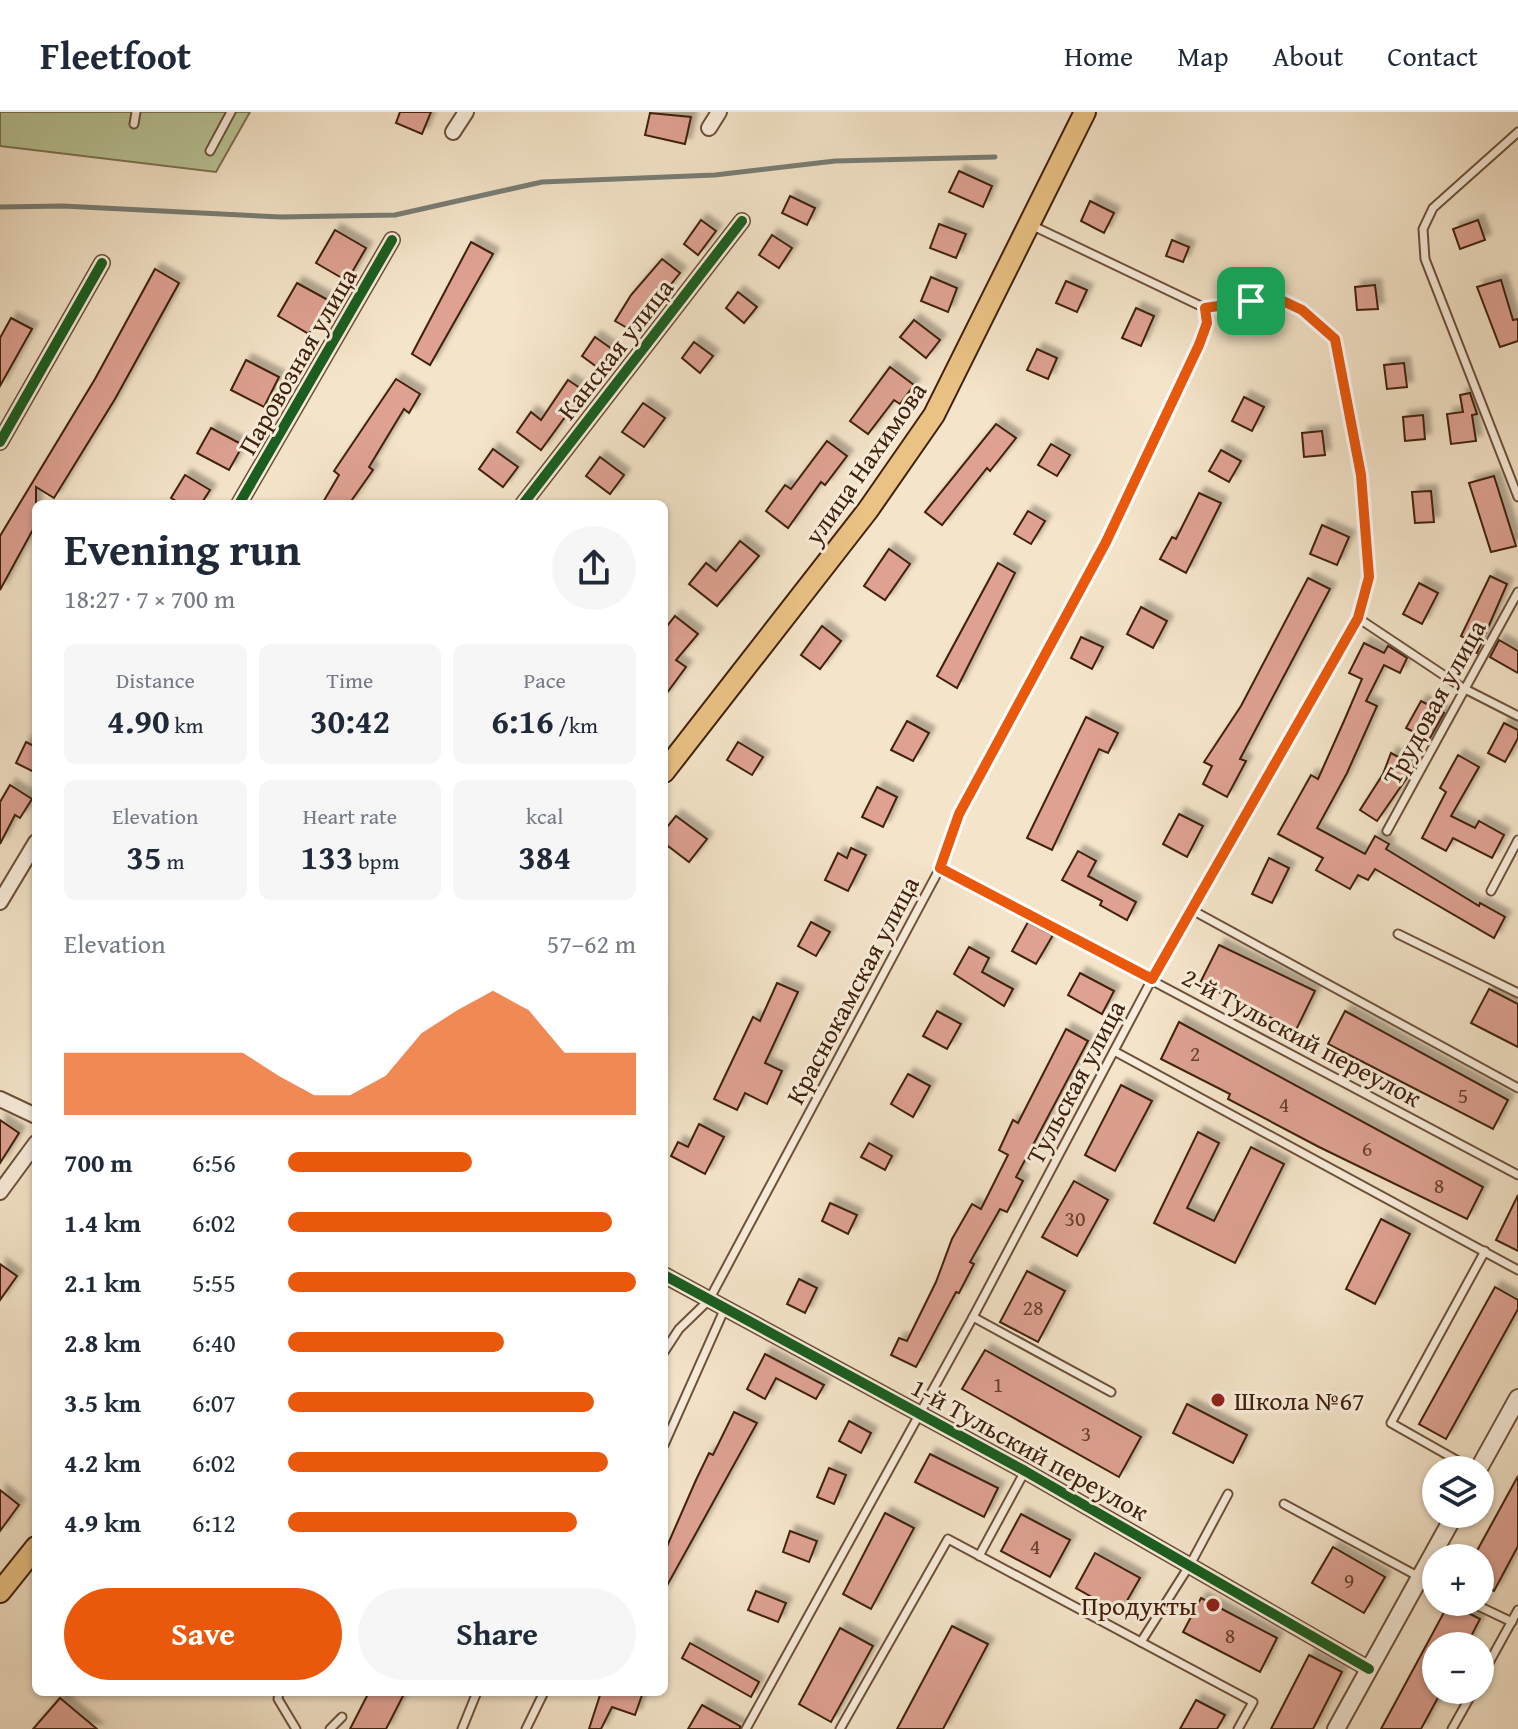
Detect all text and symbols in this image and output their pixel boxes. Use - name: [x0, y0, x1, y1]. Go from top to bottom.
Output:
- text: Fleetfoot: [40, 27, 191, 83]
- text: Home: [1064, 35, 1133, 76]
- text: Map: [1177, 35, 1229, 76]
- text: About: [1273, 35, 1343, 76]
- text: Contact: [1387, 35, 1478, 76]
- street label: Паровозная улица: [228, 260, 367, 462]
- pin: [1217, 267, 1285, 335]
- street label: Канская улица: [547, 270, 683, 428]
- icon: arrive: [1229, 279, 1273, 323]
- street label: улица Нахимова: [794, 373, 936, 553]
- text: Evening run: [64, 517, 301, 581]
- button: share: [552, 526, 636, 610]
- text: 18:27 · 7 × 700 m: [64, 579, 235, 618]
- street label: Трудовая улица: [1372, 612, 1496, 792]
- text: Distance: [116, 664, 195, 696]
- text: Time: [327, 664, 373, 696]
- text: Pace: [524, 664, 566, 696]
- text: 4.90: [107, 696, 170, 745]
- text: 30:42: [310, 696, 390, 745]
- text: 6:16: [491, 696, 554, 745]
- text: km: [170, 709, 204, 741]
- text: /km: [554, 709, 598, 741]
- text: Elevation: [112, 800, 198, 832]
- text: Heart rate: [303, 800, 397, 832]
- text: kcal: [526, 800, 563, 832]
- text: 35: [126, 832, 162, 881]
- text: 133: [301, 832, 353, 881]
- text: 384: [518, 832, 571, 881]
- text: m: [162, 845, 184, 877]
- text: bpm: [353, 845, 399, 877]
- street label: Краснокамская улица: [775, 868, 929, 1111]
- text: Elevation: [64, 924, 166, 963]
- text: 57–62 m: [547, 924, 636, 963]
- street label: 2-й Тульский переулок: [1177, 961, 1427, 1113]
- street label: Тульская улица: [1015, 992, 1135, 1171]
- house number: 2: [1190, 1040, 1200, 1066]
- house number: 5: [1458, 1079, 1468, 1111]
- house number: 4: [1279, 1088, 1289, 1120]
- house number: 6: [1362, 1132, 1372, 1164]
- text: 700 m: [64, 1143, 132, 1182]
- text: 6:56: [192, 1143, 236, 1182]
- house number: 8: [1434, 1169, 1444, 1201]
- house number: 30: [1064, 1202, 1086, 1234]
- text: 1.4 km: [64, 1203, 141, 1242]
- text: 6:02: [192, 1203, 236, 1242]
- text: 2.1 km: [64, 1263, 141, 1302]
- text: 5:55: [192, 1263, 236, 1302]
- house number: 28: [1022, 1291, 1044, 1323]
- text: 2.8 km: [64, 1323, 141, 1362]
- text: 6:40: [192, 1323, 236, 1362]
- street label: 1-й Тульский переулок: [904, 1367, 1156, 1531]
- house number: 1: [993, 1368, 1003, 1400]
- place label: Школа №67: [1234, 1381, 1365, 1420]
- text: 3.5 km: [64, 1383, 141, 1422]
- text: 6:07: [192, 1383, 236, 1422]
- marker: Школа №67: [1209, 1391, 1227, 1409]
- house number: 3: [1081, 1417, 1091, 1449]
- text: 4.2 km: [64, 1443, 141, 1482]
- text: 6:02: [192, 1443, 236, 1482]
- map controls: [1422, 1456, 1494, 1704]
- button: layers: [1422, 1456, 1494, 1528]
- text: 4.9 km: [64, 1503, 141, 1542]
- text: 6:12: [192, 1503, 236, 1542]
- house number: 4: [1030, 1530, 1040, 1562]
- button: +: [1422, 1544, 1494, 1616]
- house number: 9: [1344, 1564, 1354, 1596]
- place label: Продукты: [1081, 1586, 1197, 1625]
- button: Save: [64, 1588, 342, 1680]
- button: Share: [358, 1588, 636, 1680]
- marker: Продукты: [1204, 1596, 1222, 1614]
- house number: 8: [1225, 1619, 1235, 1651]
- button: −: [1422, 1632, 1494, 1704]

